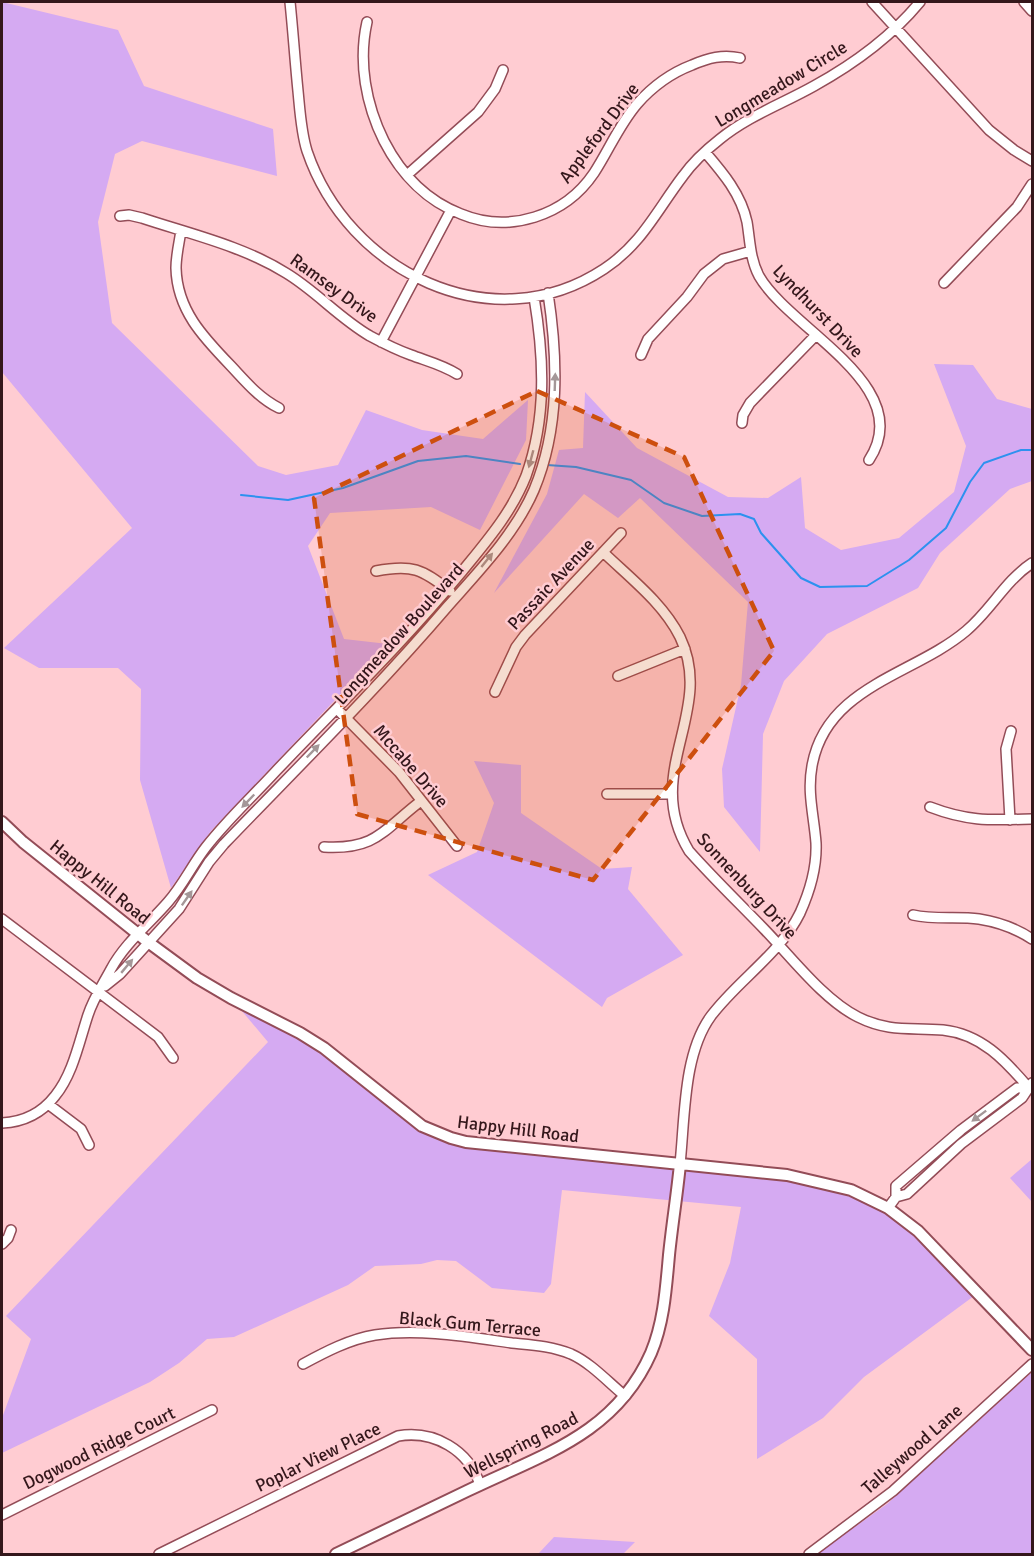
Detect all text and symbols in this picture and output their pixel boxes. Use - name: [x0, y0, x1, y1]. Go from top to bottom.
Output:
- street label: Longmeadow Circle: [711, 36, 851, 132]
- street label: Appleford Drive: [554, 79, 644, 187]
- street label: Ramsey Drive: [286, 249, 382, 327]
- street label: Lyndhurst Drive: [768, 260, 868, 362]
- one-way arrow: [551, 373, 560, 392]
- one-way arrow: [525, 449, 535, 468]
- street label: Passaic Avenue: [503, 534, 599, 634]
- one-way arrow: [481, 553, 493, 568]
- street label: Longmeadow Boulevard: [330, 559, 468, 709]
- street label: Mccabe Drive: [369, 720, 453, 812]
- one-way arrow: [306, 744, 320, 758]
- one-way arrow: [241, 793, 255, 808]
- street label: Sonnenburg Drive: [692, 828, 802, 944]
- street label: Happy Hill Road: [45, 835, 155, 929]
- one-way arrow: [181, 891, 193, 907]
- one-way arrow: [120, 958, 133, 974]
- one-way arrow: [972, 1110, 988, 1122]
- street label: Happy Hill Road: [456, 1111, 580, 1147]
- street label: Black Gum Terrace: [398, 1307, 542, 1341]
- street label: Talleywood Lane: [857, 1399, 967, 1499]
- street label: Dogwood Ridge Court: [19, 1402, 179, 1494]
- street label: Wellspring Road: [460, 1407, 582, 1483]
- street label: Poplar View Place: [252, 1417, 384, 1497]

